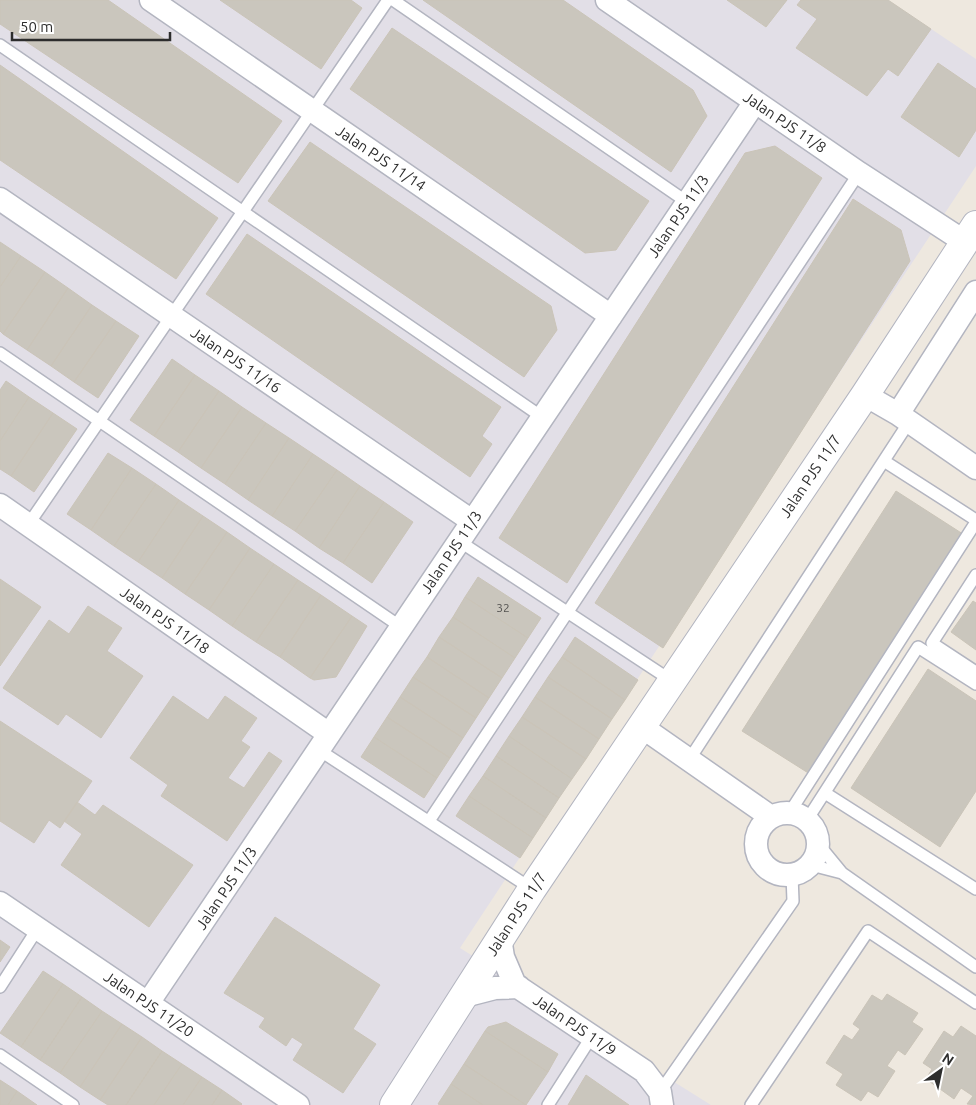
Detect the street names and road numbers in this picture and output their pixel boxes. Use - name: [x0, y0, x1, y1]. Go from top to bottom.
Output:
- street label: Jalan PJS 11/8: [740, 88, 830, 156]
- street label: Jalan PJS 11/14: [333, 122, 429, 194]
- street label: Jalan PJS 11/3: [644, 171, 712, 261]
- street label: Jalan PJS 11/16: [188, 324, 284, 396]
- street label: Jalan PJS 11/7: [776, 431, 844, 521]
- street label: Jalan PJS 11/3: [417, 507, 485, 597]
- street label: Jalan PJS 11/18: [117, 583, 213, 657]
- street label: Jalan PJS 11/3: [192, 843, 260, 933]
- street label: Jalan PJS 11/7: [483, 869, 549, 959]
- street label: Jalan PJS 11/20: [101, 968, 197, 1040]
- street label: Jalan PJS 11/9: [530, 991, 620, 1059]

